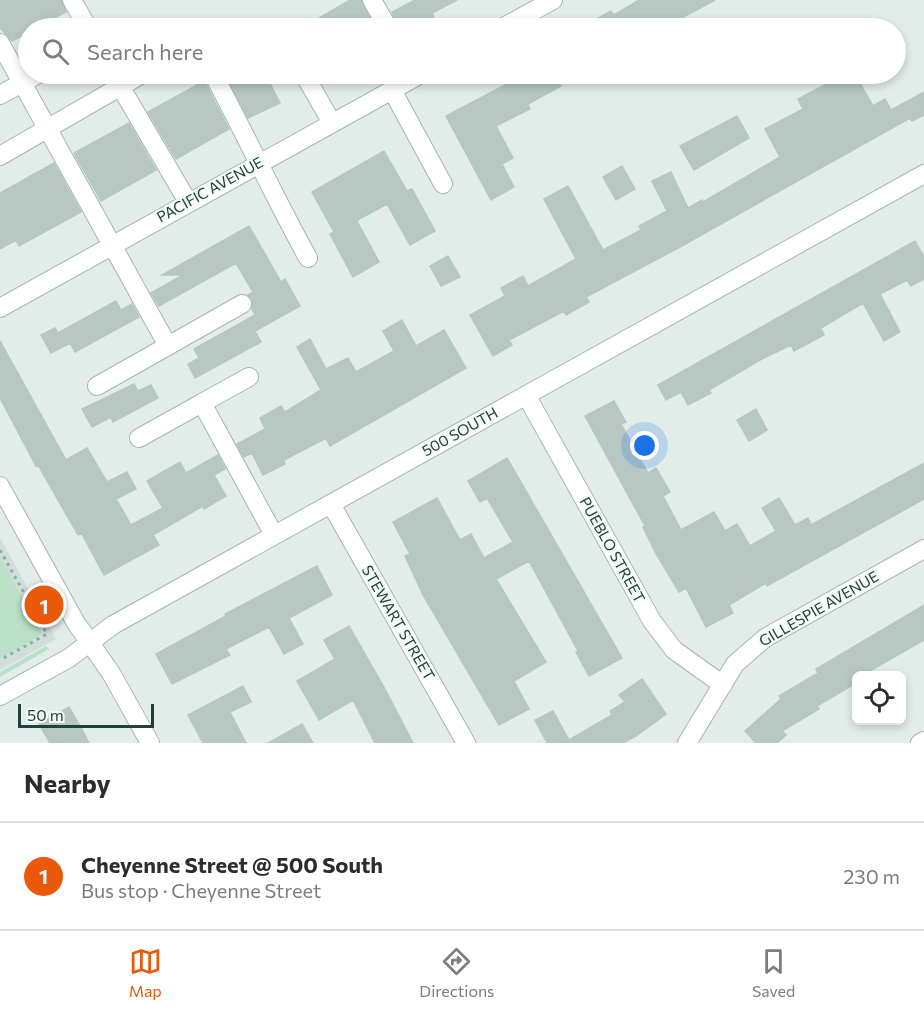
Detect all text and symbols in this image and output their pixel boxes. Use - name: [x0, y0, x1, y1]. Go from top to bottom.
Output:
- search box: [18, 18, 906, 84]
- icon: search: [39, 35, 72, 68]
- text: Search here: [87, 38, 203, 65]
- street label: PACIFIC AVENUE: [153, 152, 266, 226]
- street label: 500 SOUTH: [418, 403, 501, 459]
- your location: [630, 431, 659, 460]
- street label: PUEBLO STREET: [576, 494, 650, 606]
- street label: STEWART STREET: [359, 562, 439, 683]
- street label: GILLESPIE AVENUE: [756, 567, 882, 650]
- pin: 1: [24, 582, 63, 628]
- map controls: [852, 671, 906, 725]
- button: locate: [852, 671, 906, 725]
- scale bar: [18, 701, 154, 728]
- text: 50 m: [27, 705, 64, 724]
- text: Nearby: [24, 767, 111, 798]
- text: Cheyenne Street @ 500 South: [81, 851, 383, 878]
- text: 1: [39, 864, 48, 888]
- text: 230 m: [843, 864, 900, 888]
- text: Bus stop · Cheyenne Street: [81, 878, 321, 902]
- tab: Map: [129, 945, 162, 1000]
- tab: Directions: [419, 945, 494, 1000]
- tab: Saved: [752, 945, 795, 1000]

